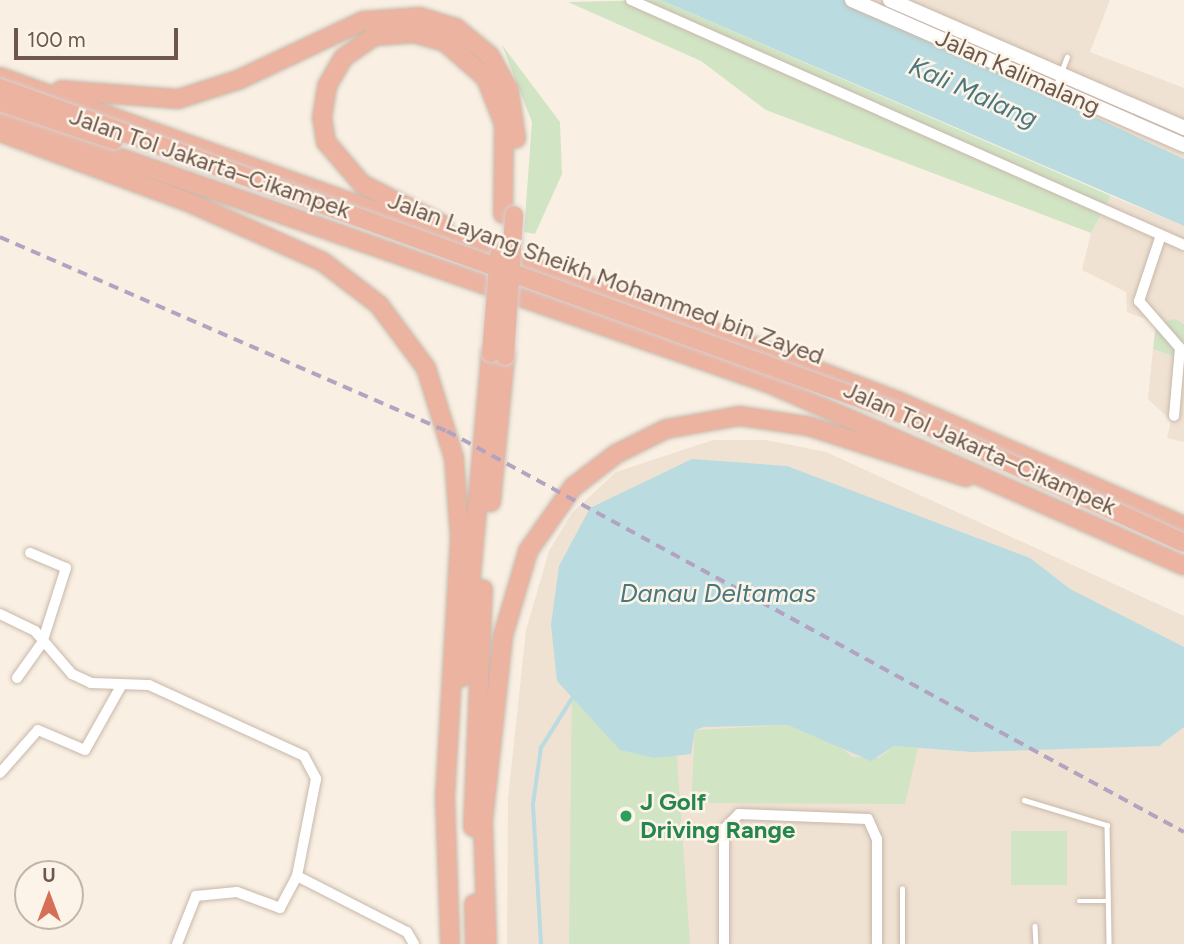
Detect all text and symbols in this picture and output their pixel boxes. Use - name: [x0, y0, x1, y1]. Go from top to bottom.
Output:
- scale bar: [18, 14, 182, 58]
- street label: Jalan Kalimalang: [931, 23, 1105, 121]
- text: 100 m: [27, 27, 86, 52]
- water label: Kali Malang: [904, 51, 1042, 135]
- street label: Jalan Tol Jakarta–Cikampek: [66, 101, 354, 225]
- street label: Jalan Layang Sheikh Mohammed bin Zayed: [384, 186, 828, 370]
- street label: Jalan Tol Jakarta–Cikampek: [839, 375, 1121, 521]
- water label: Danau Deltamas: [620, 578, 816, 610]
- place label: J Golf Driving Range: [640, 788, 795, 844]
- marker: J Golf Driving Range: [618, 808, 634, 824]
- north arrow: [14, 860, 84, 930]
- text: U: [42, 864, 56, 887]

